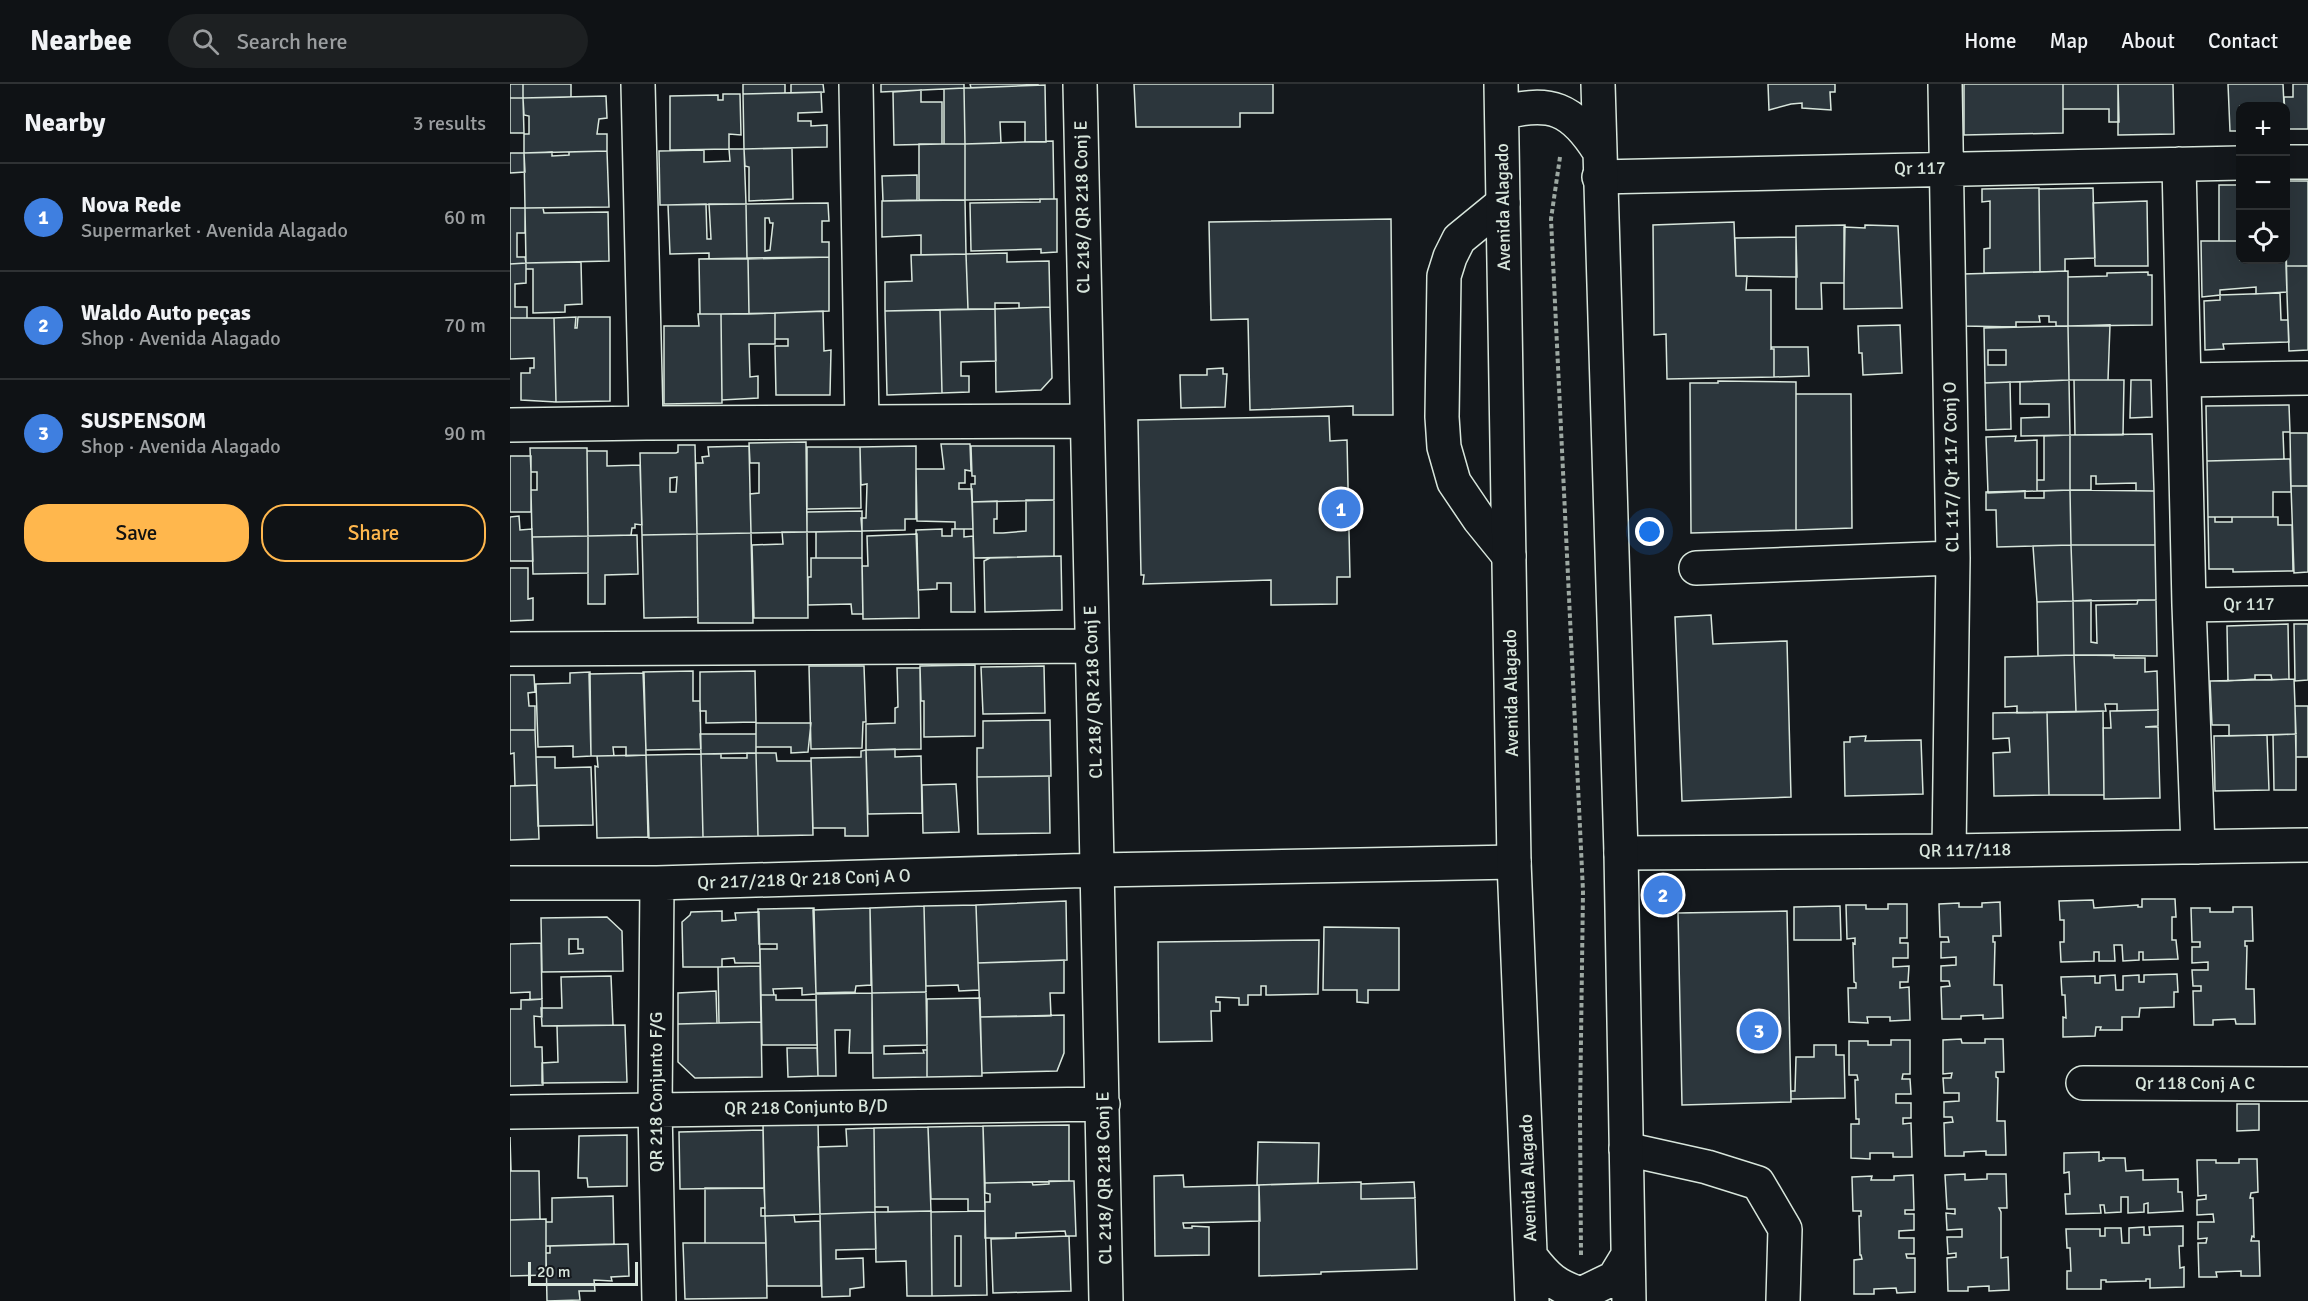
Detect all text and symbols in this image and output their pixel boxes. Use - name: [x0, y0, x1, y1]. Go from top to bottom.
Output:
- search box: [168, 14, 588, 68]
- text: Nearbee: [30, 24, 132, 58]
- icon: search: [189, 25, 222, 58]
- text: Search here: [237, 28, 348, 55]
- text: Home: [1964, 28, 2017, 54]
- text: Map: [2050, 28, 2088, 54]
- text: About: [2121, 28, 2175, 54]
- text: Contact: [2208, 28, 2278, 54]
- map controls: [2236, 102, 2290, 264]
- button: +: [2236, 102, 2290, 156]
- text: Nearby: [24, 107, 105, 139]
- text: 3 results: [413, 111, 486, 136]
- street label: CL 218/ QR 218 Conj E: [1069, 120, 1095, 294]
- street label: Avenida Alagado: [1491, 143, 1515, 271]
- button: −: [2236, 156, 2290, 210]
- street label: Qr 117: [1894, 157, 1946, 179]
- text: Nova Rede: [81, 191, 181, 218]
- text: 1: [38, 205, 49, 230]
- text: 60 m: [444, 205, 486, 230]
- button: locate: [2236, 210, 2290, 264]
- text: Supermarket · Avenida Alagado: [81, 218, 348, 243]
- text: Waldo Auto peças: [81, 299, 251, 326]
- text: 2: [38, 313, 49, 338]
- text: 70 m: [444, 313, 486, 338]
- text: Shop · Avenida Alagado: [81, 326, 281, 351]
- street label: CL 117/ Qr 117 Conj O: [1939, 381, 1963, 553]
- text: SUSPENSOM: [81, 407, 206, 434]
- text: 3: [38, 421, 49, 446]
- text: 90 m: [444, 421, 486, 446]
- text: Shop · Avenida Alagado: [81, 434, 281, 459]
- pin: 1: [1322, 486, 1360, 532]
- button: Save: [24, 504, 249, 562]
- button: Share: [261, 504, 486, 562]
- your location: [1635, 517, 1664, 546]
- street label: Qr 117: [2223, 593, 2275, 615]
- street label: CL 218/ QR 218 Conj E: [1079, 605, 1107, 779]
- street label: Avenida Alagado: [1499, 629, 1523, 757]
- street label: QR 117/118: [1919, 838, 2011, 862]
- street label: Qr 217/218 Qr 218 Conj A O: [697, 864, 911, 894]
- pin: 2: [1644, 872, 1682, 918]
- pin: 3: [1740, 1008, 1778, 1054]
- street label: QR 218 Conjunto F/G: [645, 1012, 667, 1172]
- street label: Qr 118 Conj A C: [2135, 1072, 2255, 1094]
- street label: CL 218/ QR 218 Conj E: [1091, 1091, 1117, 1265]
- street label: QR 218 Conjunto B/D: [724, 1095, 888, 1119]
- street label: Avenida Alagado: [1515, 1114, 1541, 1242]
- scale bar: [528, 1259, 638, 1286]
- text: 20 m: [537, 1262, 571, 1282]

